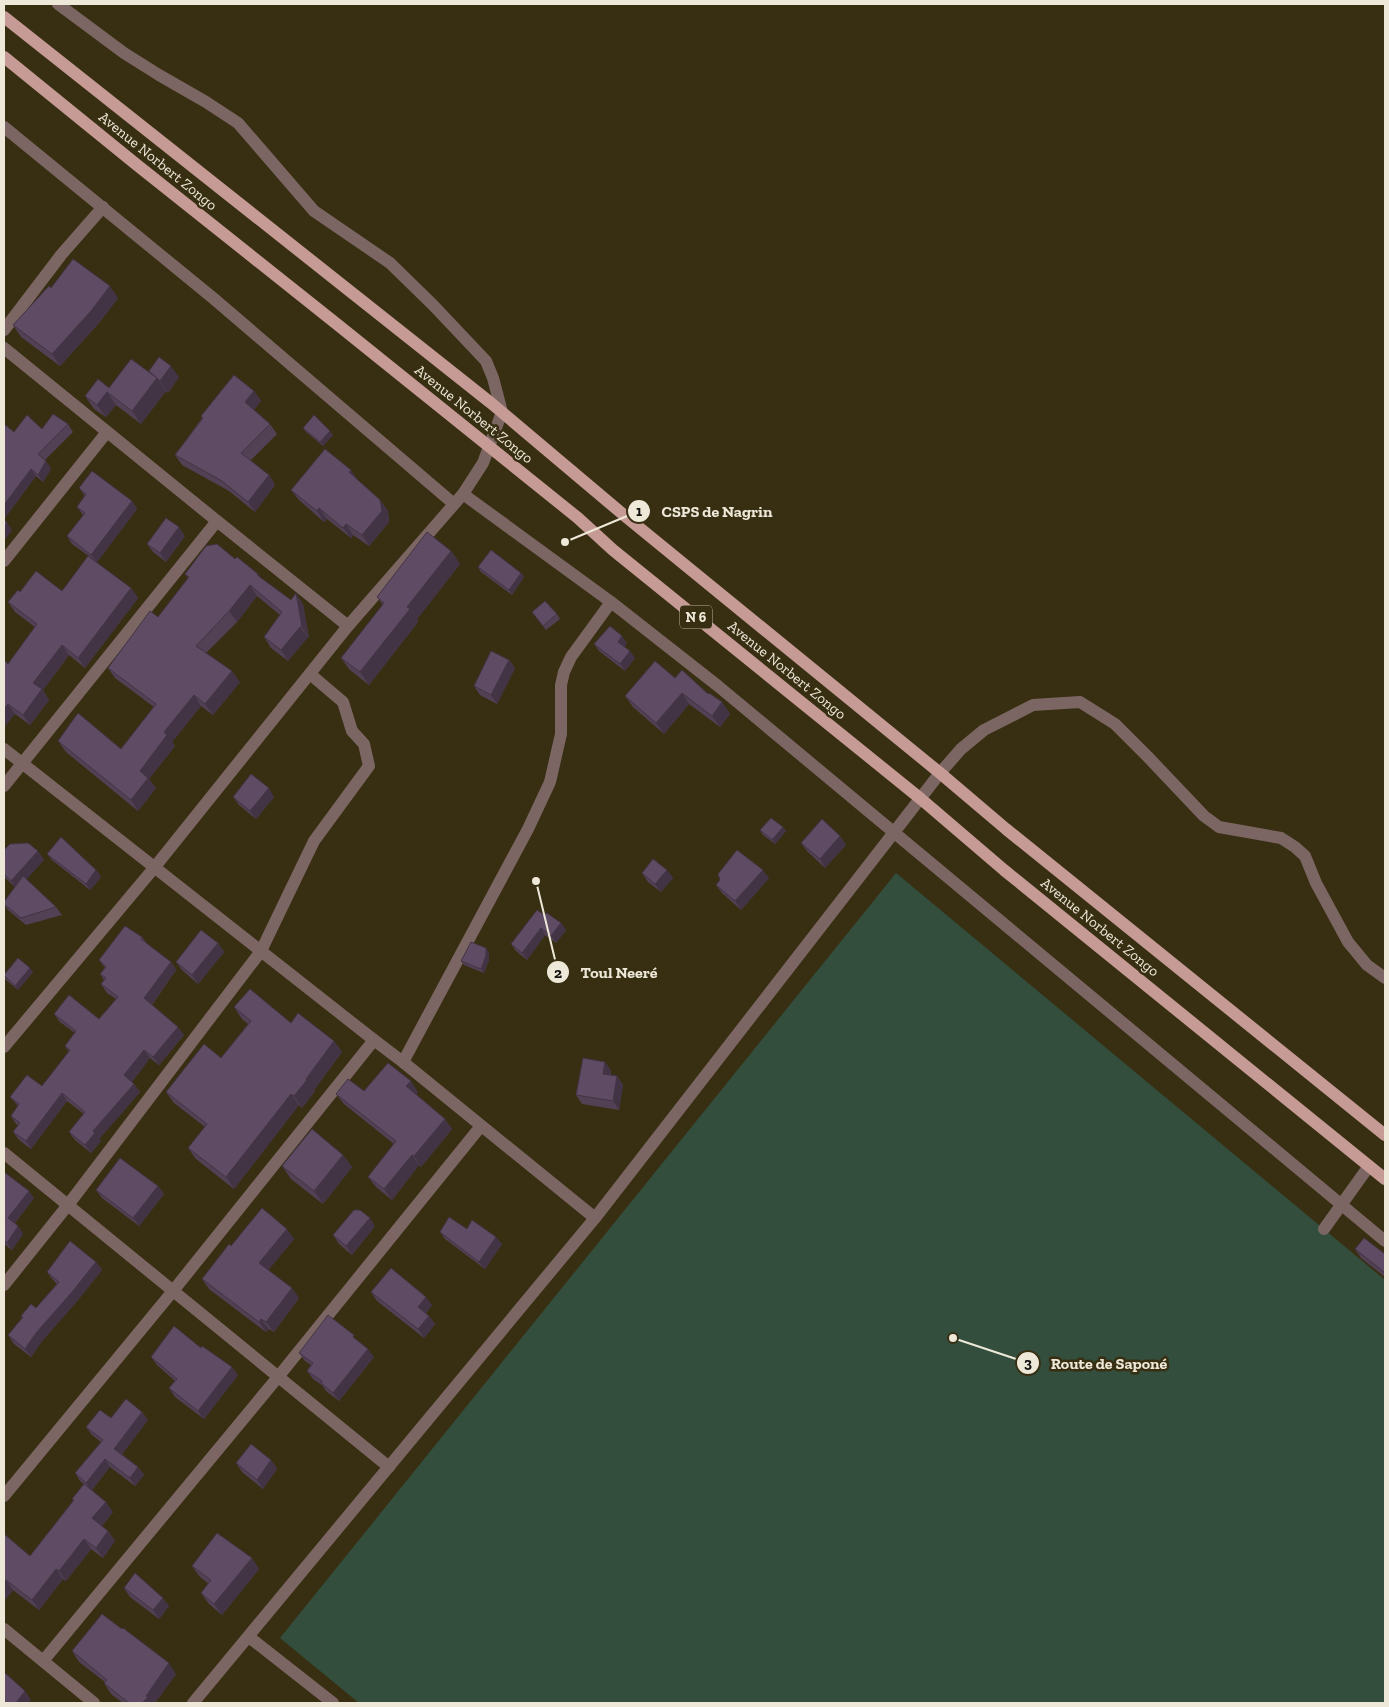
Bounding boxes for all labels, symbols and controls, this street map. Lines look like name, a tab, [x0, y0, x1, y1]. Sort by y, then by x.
street label: Avenue Norbert Zongo	[95, 108, 221, 214]
street label: Avenue Norbert Zongo	[411, 361, 537, 467]
callout: CSPS de Nagrin	[627, 496, 783, 527]
text: 1	[636, 502, 642, 520]
text: CSPS de Nagrin	[662, 502, 773, 521]
road number: N 6	[680, 606, 712, 628]
street label: Avenue Norbert Zongo	[724, 617, 850, 723]
street label: Avenue Norbert Zongo	[1037, 874, 1163, 980]
callout: Toul Neeré	[545, 957, 667, 988]
text: Toul Neeré	[581, 963, 658, 982]
text: 2	[554, 964, 562, 982]
callout: Route de Saponé	[1016, 1348, 1177, 1379]
text: 3	[1024, 1354, 1032, 1372]
text: Route de Saponé	[1051, 1354, 1168, 1373]

